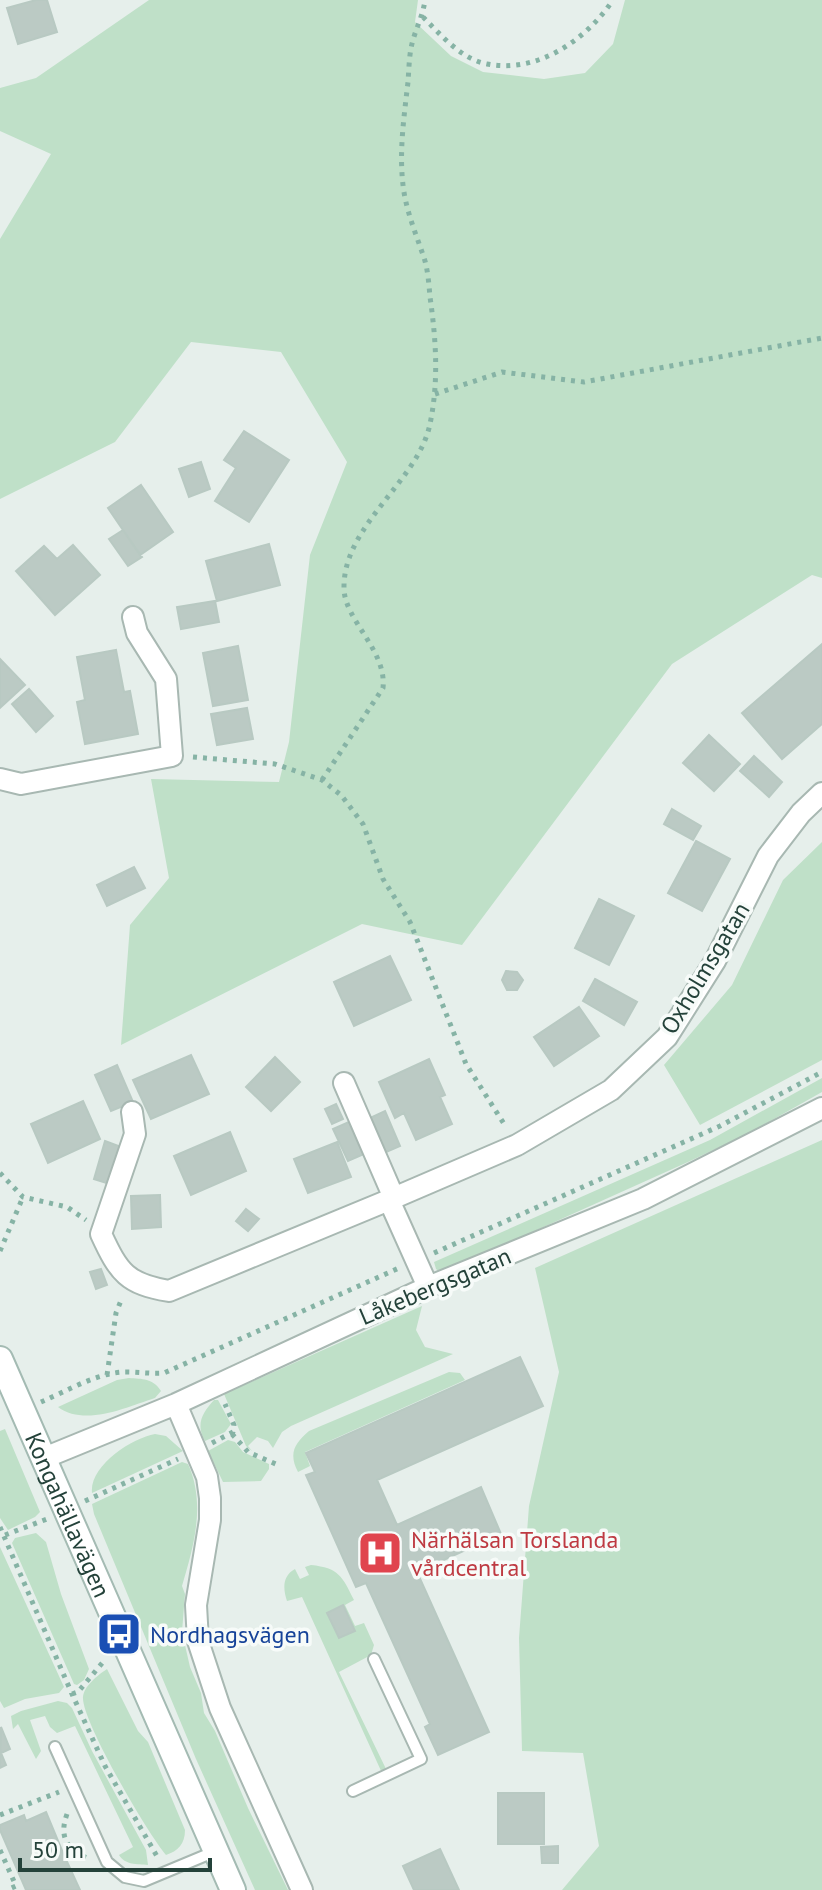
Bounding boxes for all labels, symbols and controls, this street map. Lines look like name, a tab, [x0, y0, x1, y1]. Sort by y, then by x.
street label: Oxholmsgatan	[653, 896, 757, 1040]
street label: Låkebergsgatan	[354, 1240, 516, 1332]
street label: Kongahällavägen	[19, 1427, 118, 1602]
place label: Närhälsan Torslanda vårdcentral	[411, 1524, 618, 1583]
hospital icon: Närhälsan Torslanda vårdcentral	[356, 1529, 404, 1577]
bus stop icon: Nordhagsvägen	[95, 1610, 143, 1658]
place label: Nordhagsvägen	[150, 1619, 310, 1650]
scale bar	[20, 1822, 210, 1872]
text: 50 m	[32, 1834, 84, 1865]

